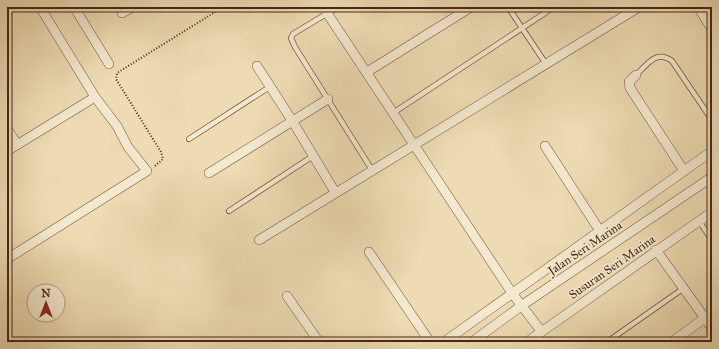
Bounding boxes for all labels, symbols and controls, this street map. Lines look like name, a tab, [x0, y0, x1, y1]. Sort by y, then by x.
street label: Jalan Seri Marina	[544, 218, 626, 280]
street label: Susuran Seri Marina	[566, 232, 658, 302]
north arrow	[26, 283, 66, 323]
text: N	[41, 287, 51, 300]

